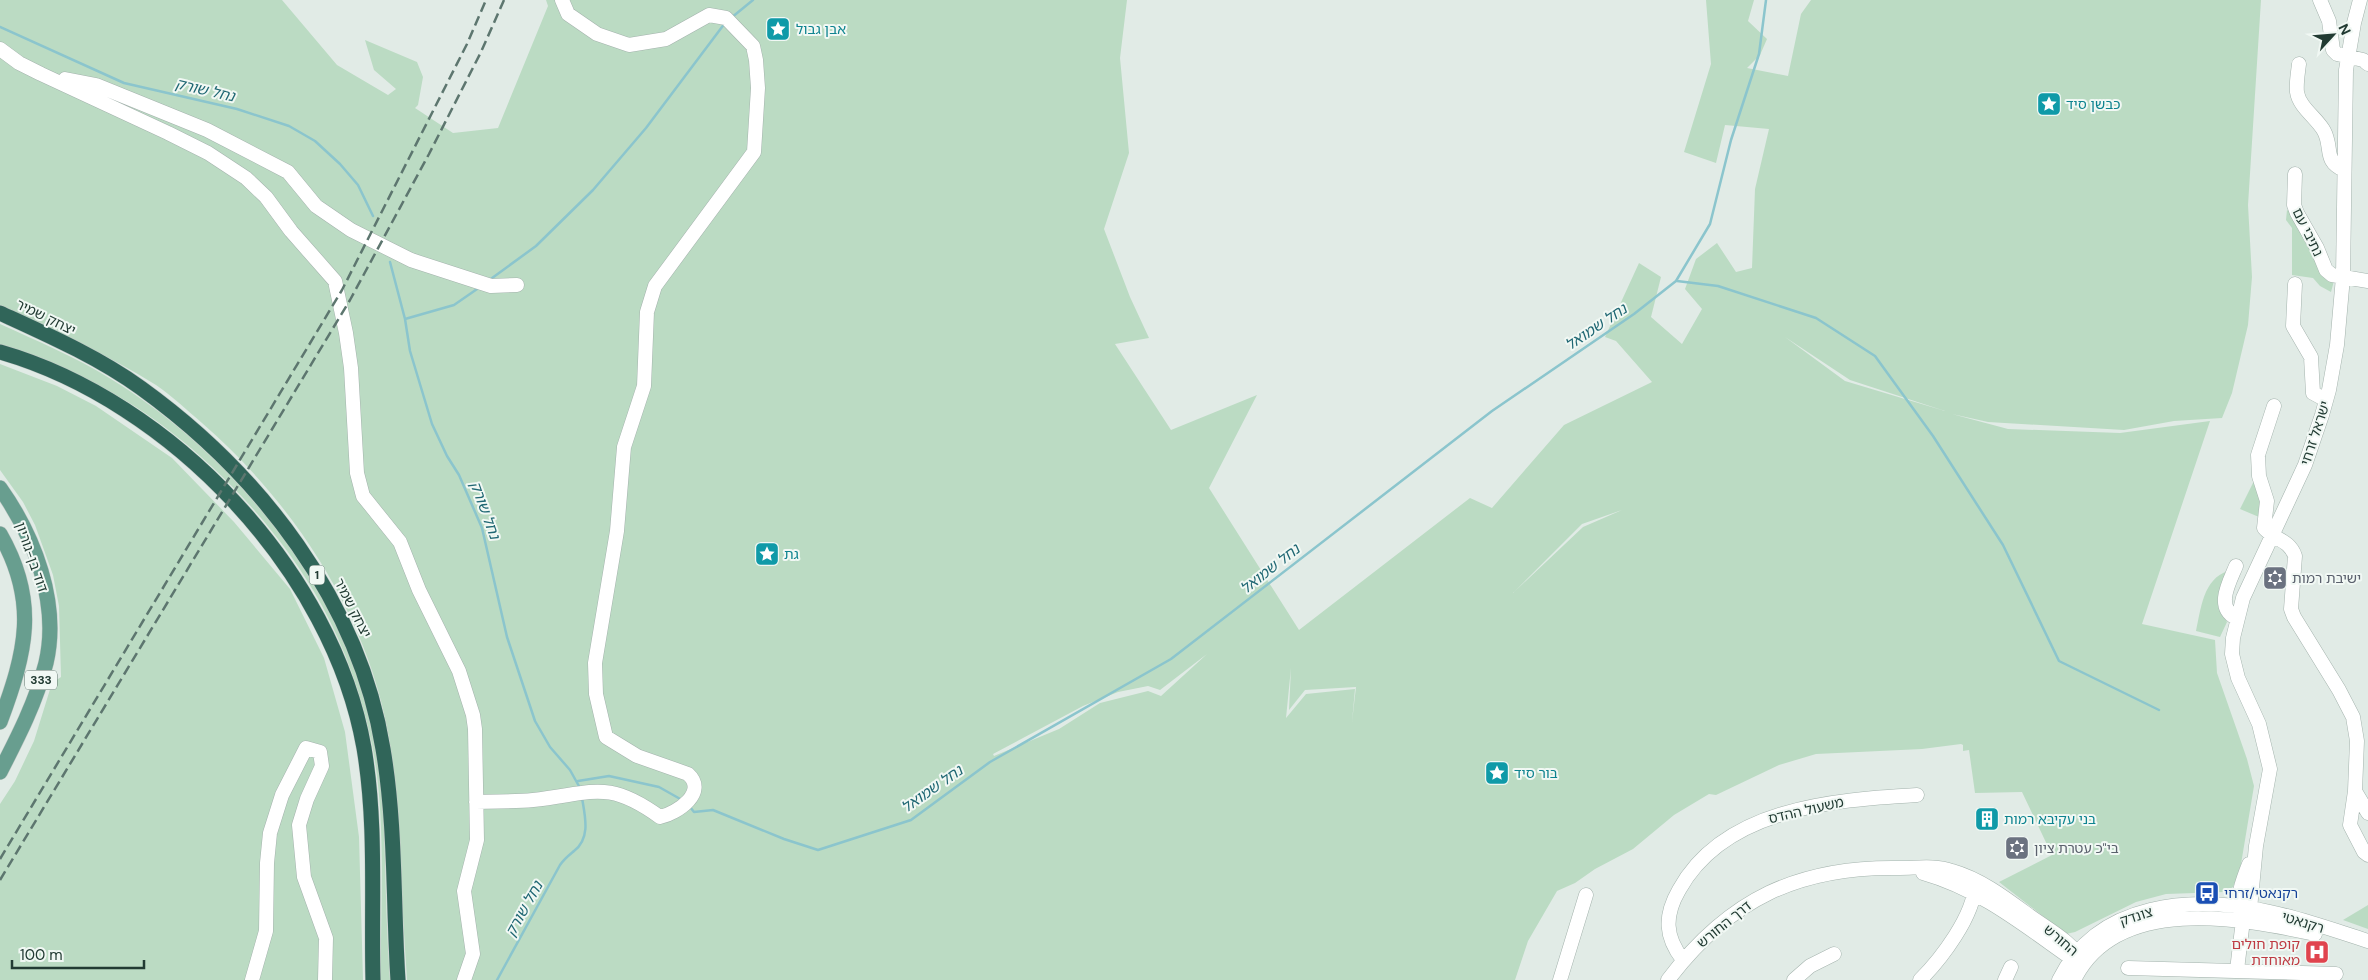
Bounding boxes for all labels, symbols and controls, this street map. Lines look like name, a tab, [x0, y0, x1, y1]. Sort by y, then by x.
north arrow	[2308, 10, 2358, 60]
place icon: אבן גבול	[765, 16, 791, 42]
place label: אבן גבול	[796, 20, 846, 38]
text: N	[2334, 21, 2355, 38]
water label: נחל שורק	[173, 73, 238, 107]
place icon: כבשן סיד	[2036, 91, 2062, 117]
place label: כבשן סיד	[2066, 95, 2121, 113]
street label: נתיבי עם	[2289, 205, 2327, 259]
street label: יצחק שמיר	[13, 295, 79, 339]
water label: נחל שמואל	[1561, 298, 1632, 355]
street label: ישראל זרחי	[2296, 398, 2334, 468]
water label: נחל שורק	[465, 478, 505, 543]
street label: דוד בן-גוריון	[12, 520, 53, 595]
water label: נחל שמואל	[1236, 539, 1305, 599]
place icon: גת	[754, 541, 780, 567]
place label: גת	[784, 545, 799, 563]
synagogue icon: ישיבת רמות	[2262, 565, 2288, 591]
road number: 1	[310, 566, 324, 584]
place label: ישיבת רמות	[2292, 569, 2361, 587]
street label: יצחק שמיר	[330, 575, 376, 641]
road number: 333	[25, 670, 57, 690]
water label: נחל שמואל	[897, 760, 968, 817]
place icon: בור סיד	[1484, 760, 1510, 786]
place label: בור סיד	[1514, 764, 1558, 782]
street label: משעול ההדס	[1767, 793, 1845, 827]
building icon: בני עקיבא רמות	[1974, 806, 2000, 832]
place label: בני עקיבא רמות	[2004, 810, 2096, 828]
synagogue icon: בי"כ עטרת ציון	[2004, 835, 2030, 861]
place label: בי"כ עטרת ציון	[2034, 839, 2119, 857]
water label: נחל שורק	[501, 877, 548, 940]
bus stop icon: רקנאטי/זרחי	[2194, 880, 2220, 906]
place label: רקנאטי/זרחי	[2224, 884, 2298, 902]
street label: דרך החורש	[1693, 896, 1755, 952]
street label: צונדק	[2117, 902, 2155, 930]
street label: רקנאטי	[2280, 907, 2326, 937]
street label: החורש	[2040, 920, 2082, 960]
place label: קופת חולים מאוחדת	[2231, 935, 2300, 969]
scale bar	[12, 938, 145, 970]
hospital icon: קופת חולים מאוחדת	[2304, 939, 2330, 965]
text: 100 m	[20, 945, 63, 965]

